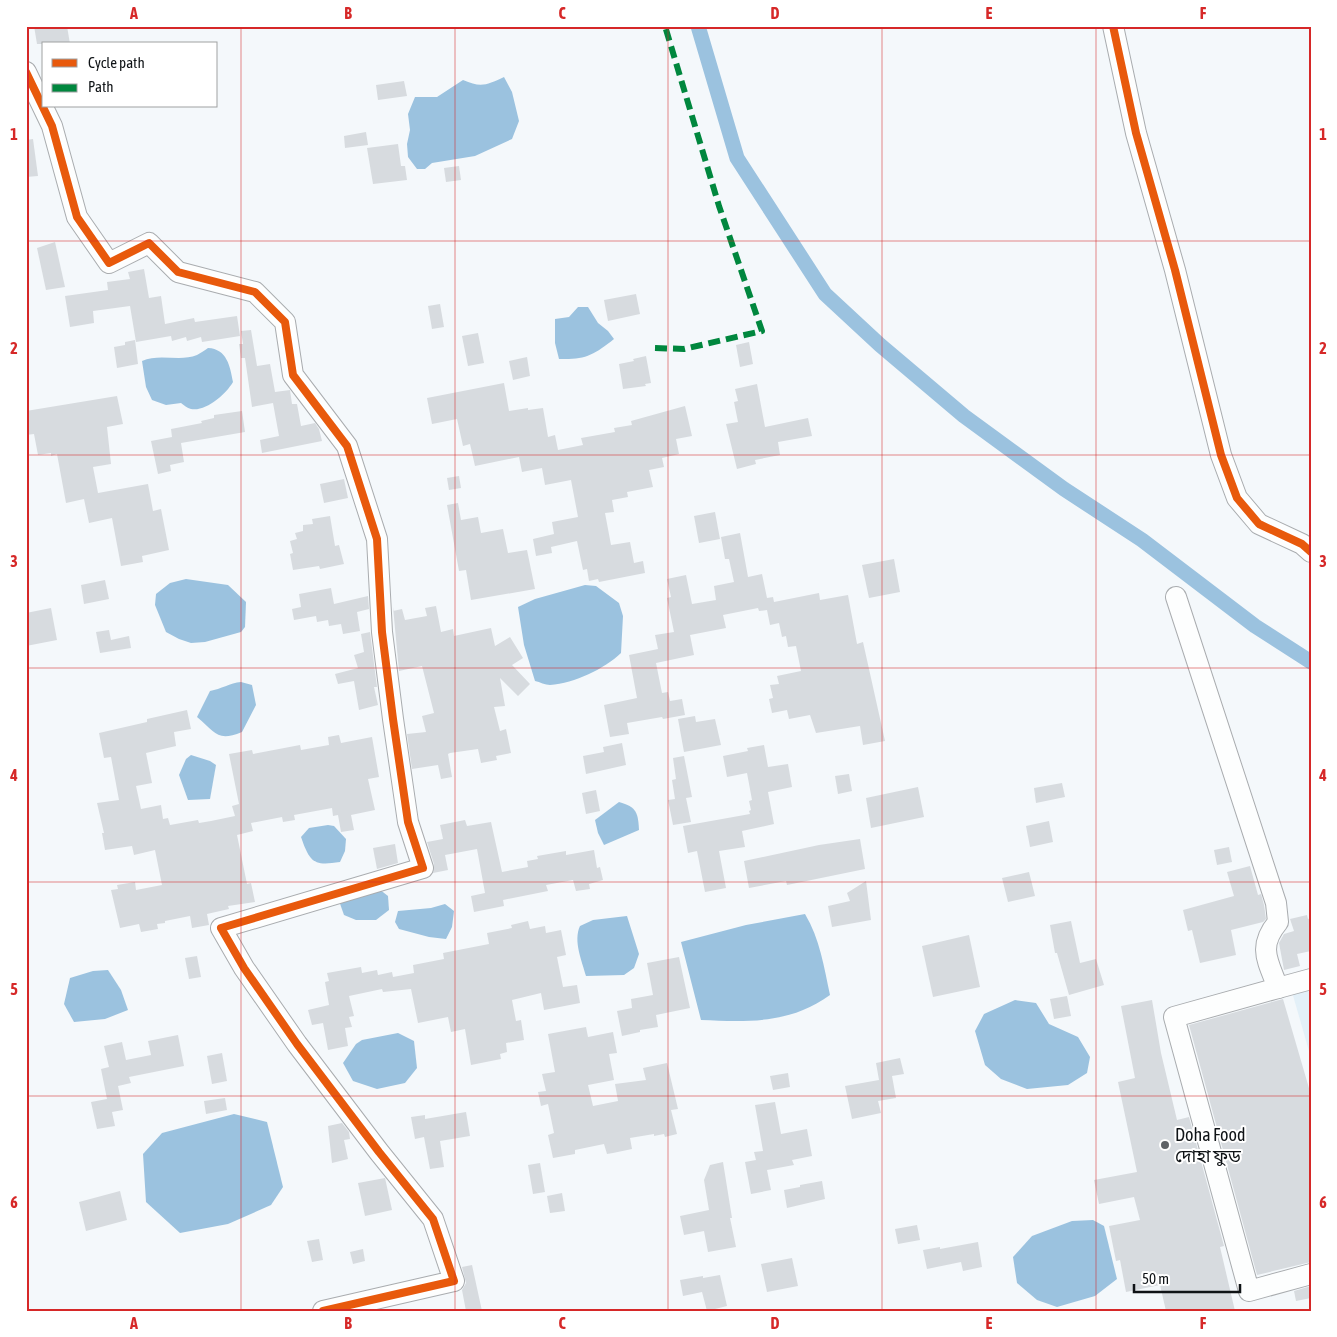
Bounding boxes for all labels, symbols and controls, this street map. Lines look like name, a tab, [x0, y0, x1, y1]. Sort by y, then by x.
text: A	[129, 4, 138, 22]
text: B	[344, 4, 352, 22]
text: C	[558, 4, 566, 22]
text: D	[771, 4, 780, 22]
text: E	[986, 4, 993, 22]
text: F	[1200, 4, 1207, 22]
legend	[42, 42, 218, 108]
text: Cycle path	[88, 54, 145, 71]
text: Path	[88, 78, 114, 95]
text: 1	[10, 125, 18, 143]
text: 1	[1319, 125, 1327, 143]
text: 2	[10, 339, 18, 357]
text: 2	[1319, 339, 1327, 357]
text: 3	[10, 552, 18, 570]
text: 3	[1319, 552, 1327, 570]
text: 4	[9, 766, 18, 784]
text: 4	[1318, 766, 1327, 784]
text: 5	[10, 980, 18, 998]
text: 5	[1319, 980, 1327, 998]
place label: Doha Food দোহা ফুড	[1175, 1124, 1245, 1167]
marker: Doha Food দোহা ফুড	[1159, 1139, 1171, 1151]
text: 6	[10, 1193, 18, 1211]
text: 6	[1319, 1193, 1327, 1211]
scale bar	[1134, 1262, 1241, 1294]
text: 50 m	[1142, 1270, 1169, 1287]
text: A	[129, 1314, 138, 1332]
text: B	[344, 1314, 352, 1332]
text: C	[558, 1314, 566, 1332]
text: D	[771, 1314, 780, 1332]
text: E	[986, 1314, 993, 1332]
text: F	[1200, 1314, 1207, 1332]

